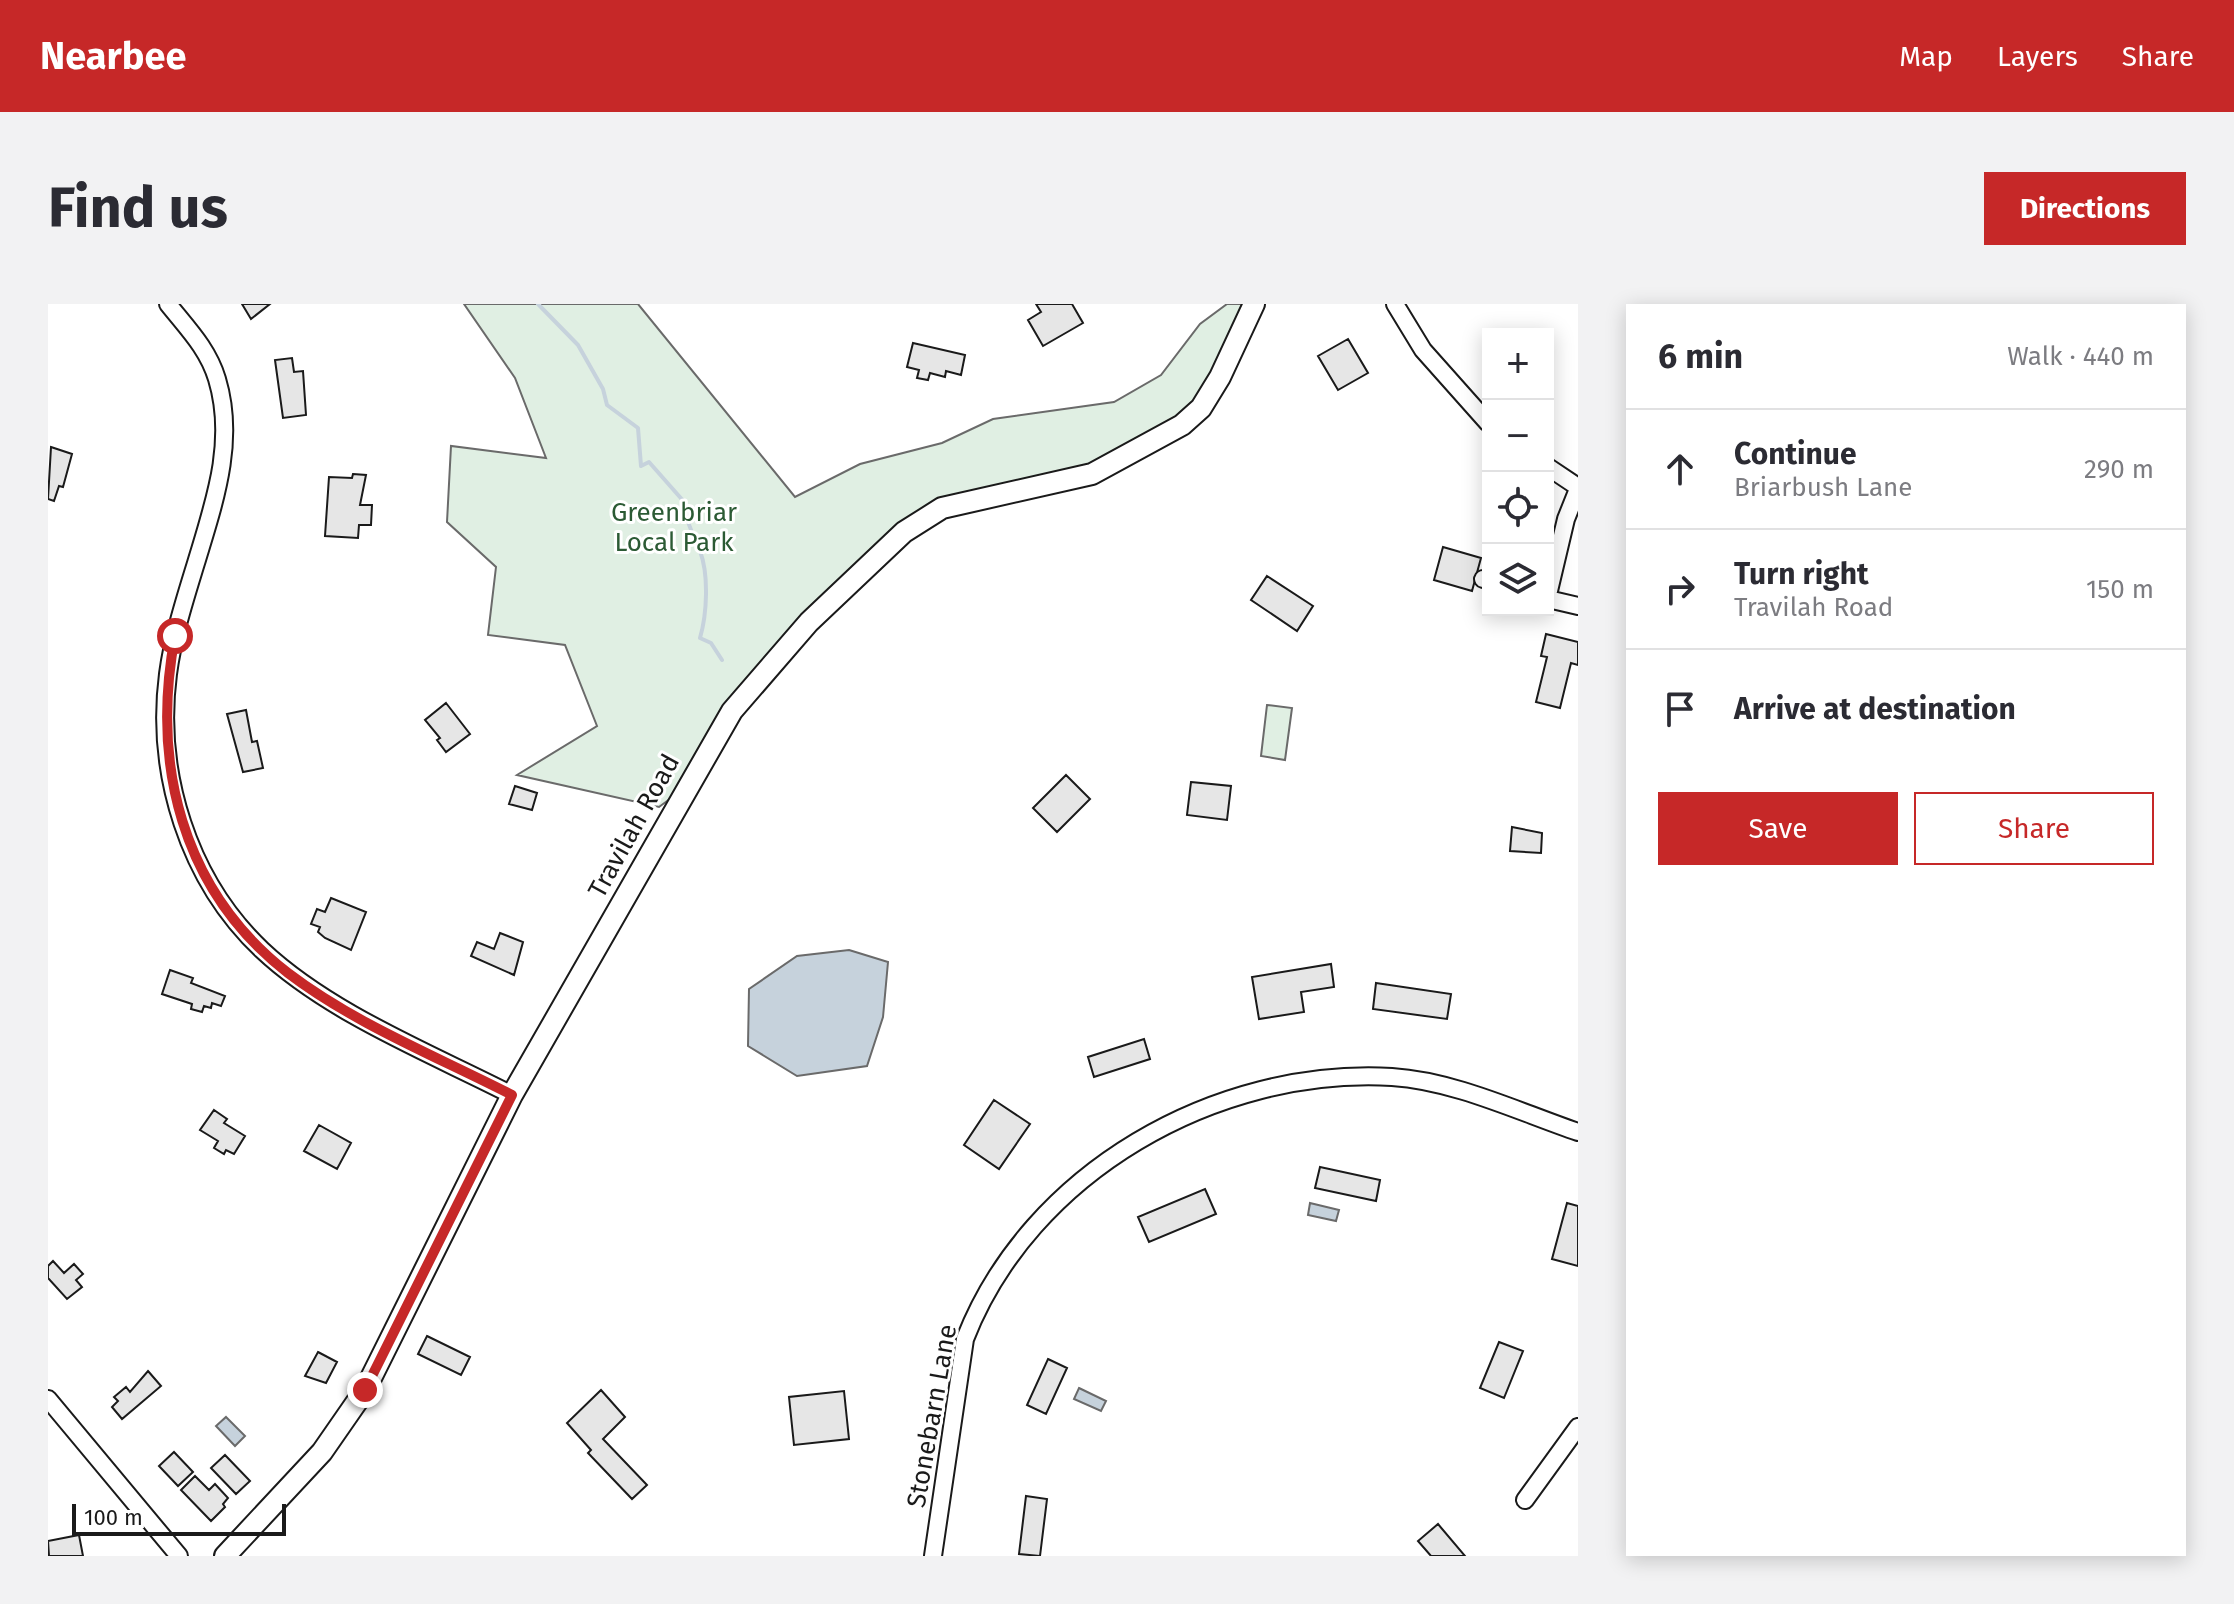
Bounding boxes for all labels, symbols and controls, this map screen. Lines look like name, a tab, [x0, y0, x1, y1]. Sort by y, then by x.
text: Nearbee	[40, 33, 187, 79]
text: Map	[1899, 40, 1953, 73]
text: Layers	[1997, 40, 2078, 73]
text: Share	[2122, 40, 2194, 73]
button: Directions	[1984, 172, 2186, 245]
text: Find us	[48, 175, 228, 242]
map controls	[1482, 328, 1554, 616]
button: +	[1482, 328, 1554, 400]
text: 6 min	[1658, 336, 1743, 377]
text: Walk · 440 m	[2007, 341, 2154, 372]
button: −	[1482, 400, 1554, 472]
text: Continue	[1734, 436, 1857, 472]
icon: ahead	[1658, 447, 1702, 491]
text: 290 m	[2084, 454, 2154, 485]
button: locate	[1482, 472, 1554, 544]
text: Briarbush Lane	[1734, 472, 1912, 503]
park label: Greenbriar Local Park	[611, 497, 737, 558]
button: layers	[1482, 544, 1554, 616]
text: Turn right	[1734, 556, 1869, 592]
icon: right	[1658, 567, 1702, 611]
text: 150 m	[2086, 574, 2154, 605]
text: Travilah Road	[1734, 592, 1893, 623]
route start	[157, 618, 193, 654]
icon: arrive	[1658, 687, 1702, 731]
text: Arrive at destination	[1734, 691, 2016, 727]
street label: Travilah Road	[582, 749, 686, 903]
button: Save	[1658, 792, 1898, 865]
button: Share	[1914, 792, 2154, 865]
street label: Stonebarn Lane	[901, 1322, 963, 1510]
route end	[347, 1372, 383, 1408]
scale bar	[72, 1500, 286, 1536]
text: 100 m	[84, 1504, 143, 1531]

